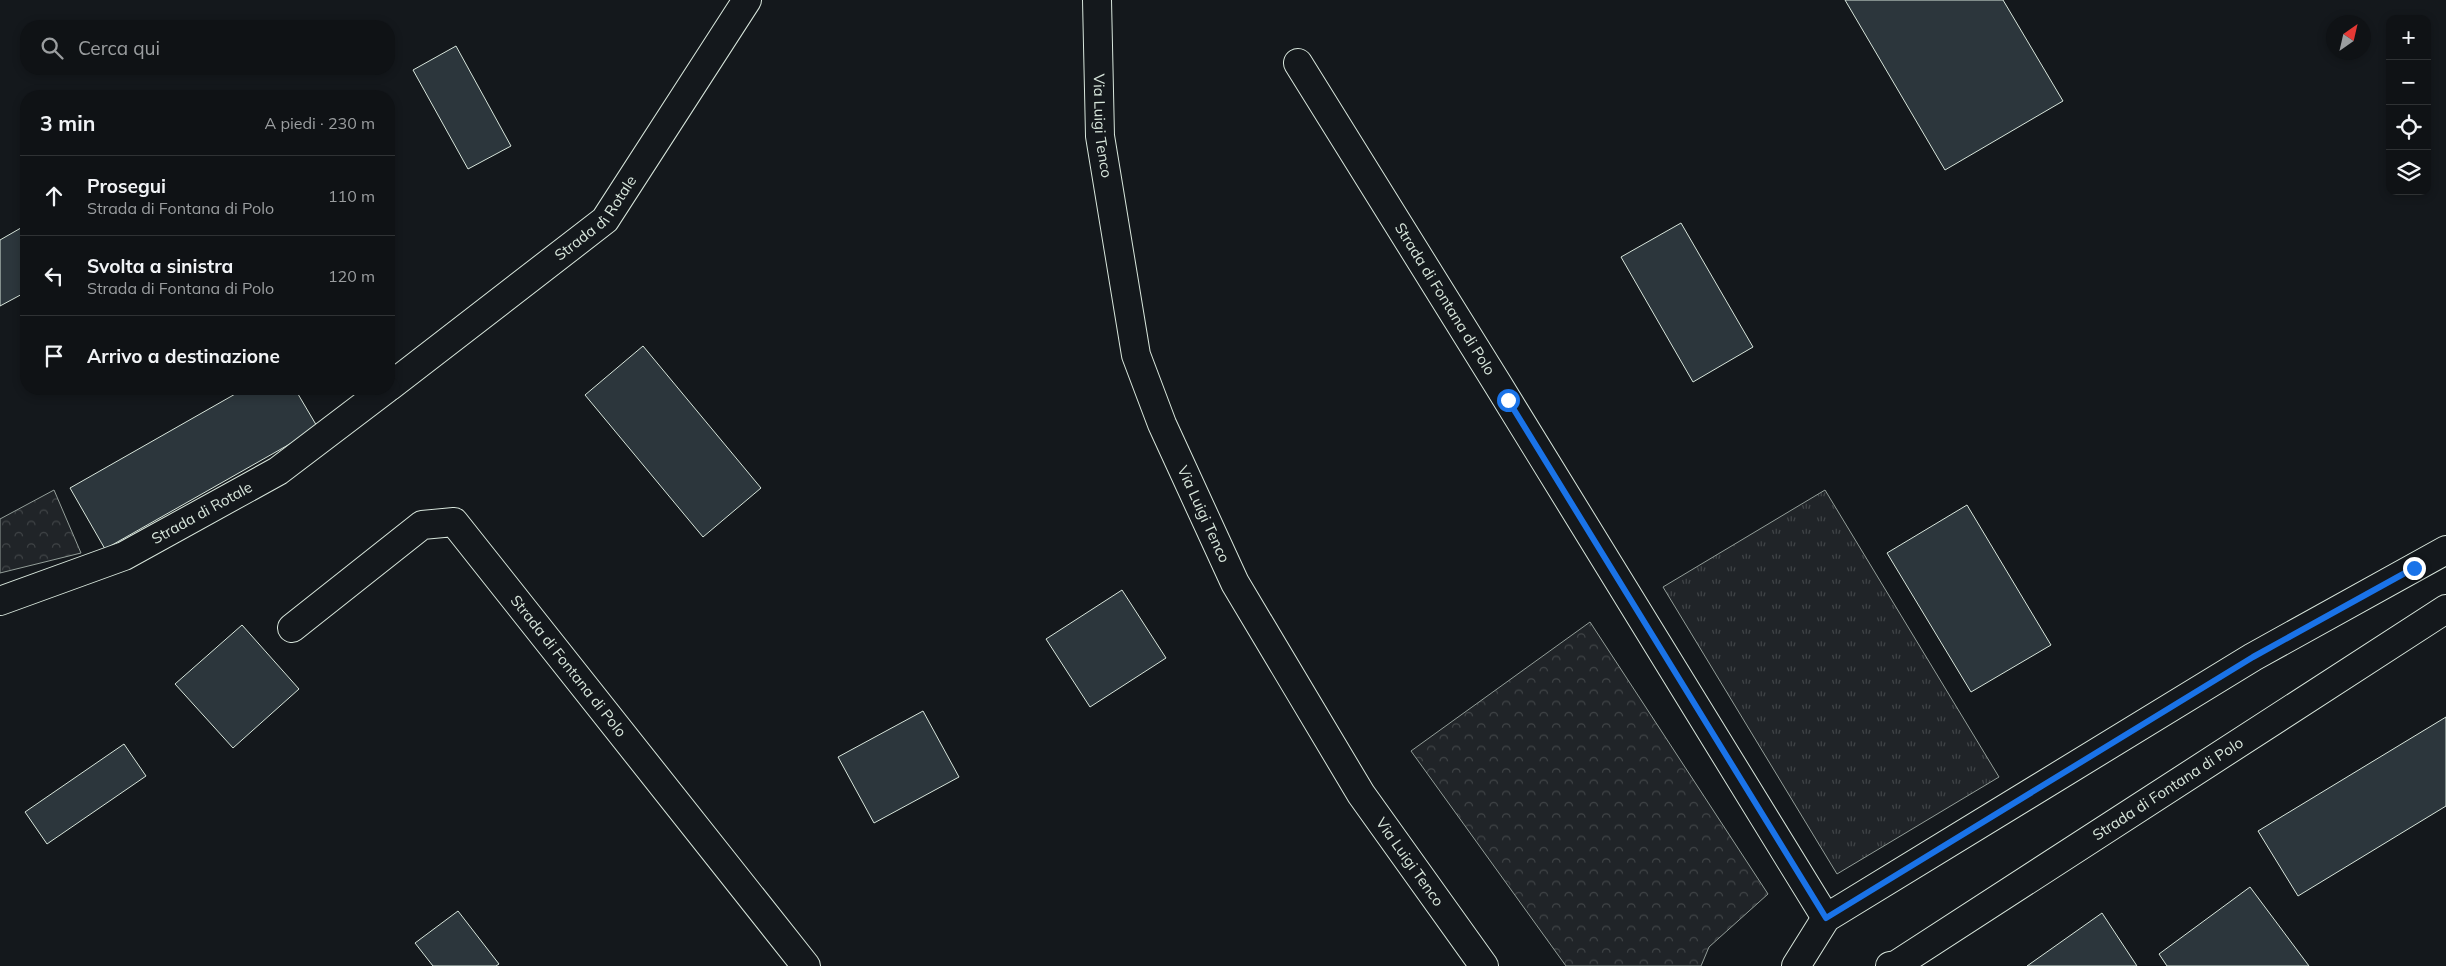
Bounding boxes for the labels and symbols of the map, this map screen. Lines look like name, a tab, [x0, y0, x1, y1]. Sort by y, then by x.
north arrow	[2326, 15, 2371, 60]
street label: Via Luigi Tenco	[1090, 73, 1117, 179]
street label: Strada di Rotale	[551, 172, 640, 265]
street label: Strada di Fontana di Polo	[1391, 219, 1500, 378]
route start	[1497, 389, 1520, 412]
street label: Via Luigi Tenco	[1173, 463, 1234, 566]
street label: Strada di Rotale	[148, 477, 255, 548]
route end	[2403, 557, 2426, 580]
street label: Strada di Fontana di Polo	[507, 591, 631, 741]
street label: Strada di Fontana di Polo	[2089, 733, 2247, 844]
street label: Via Luigi Tenco	[1372, 814, 1448, 910]

